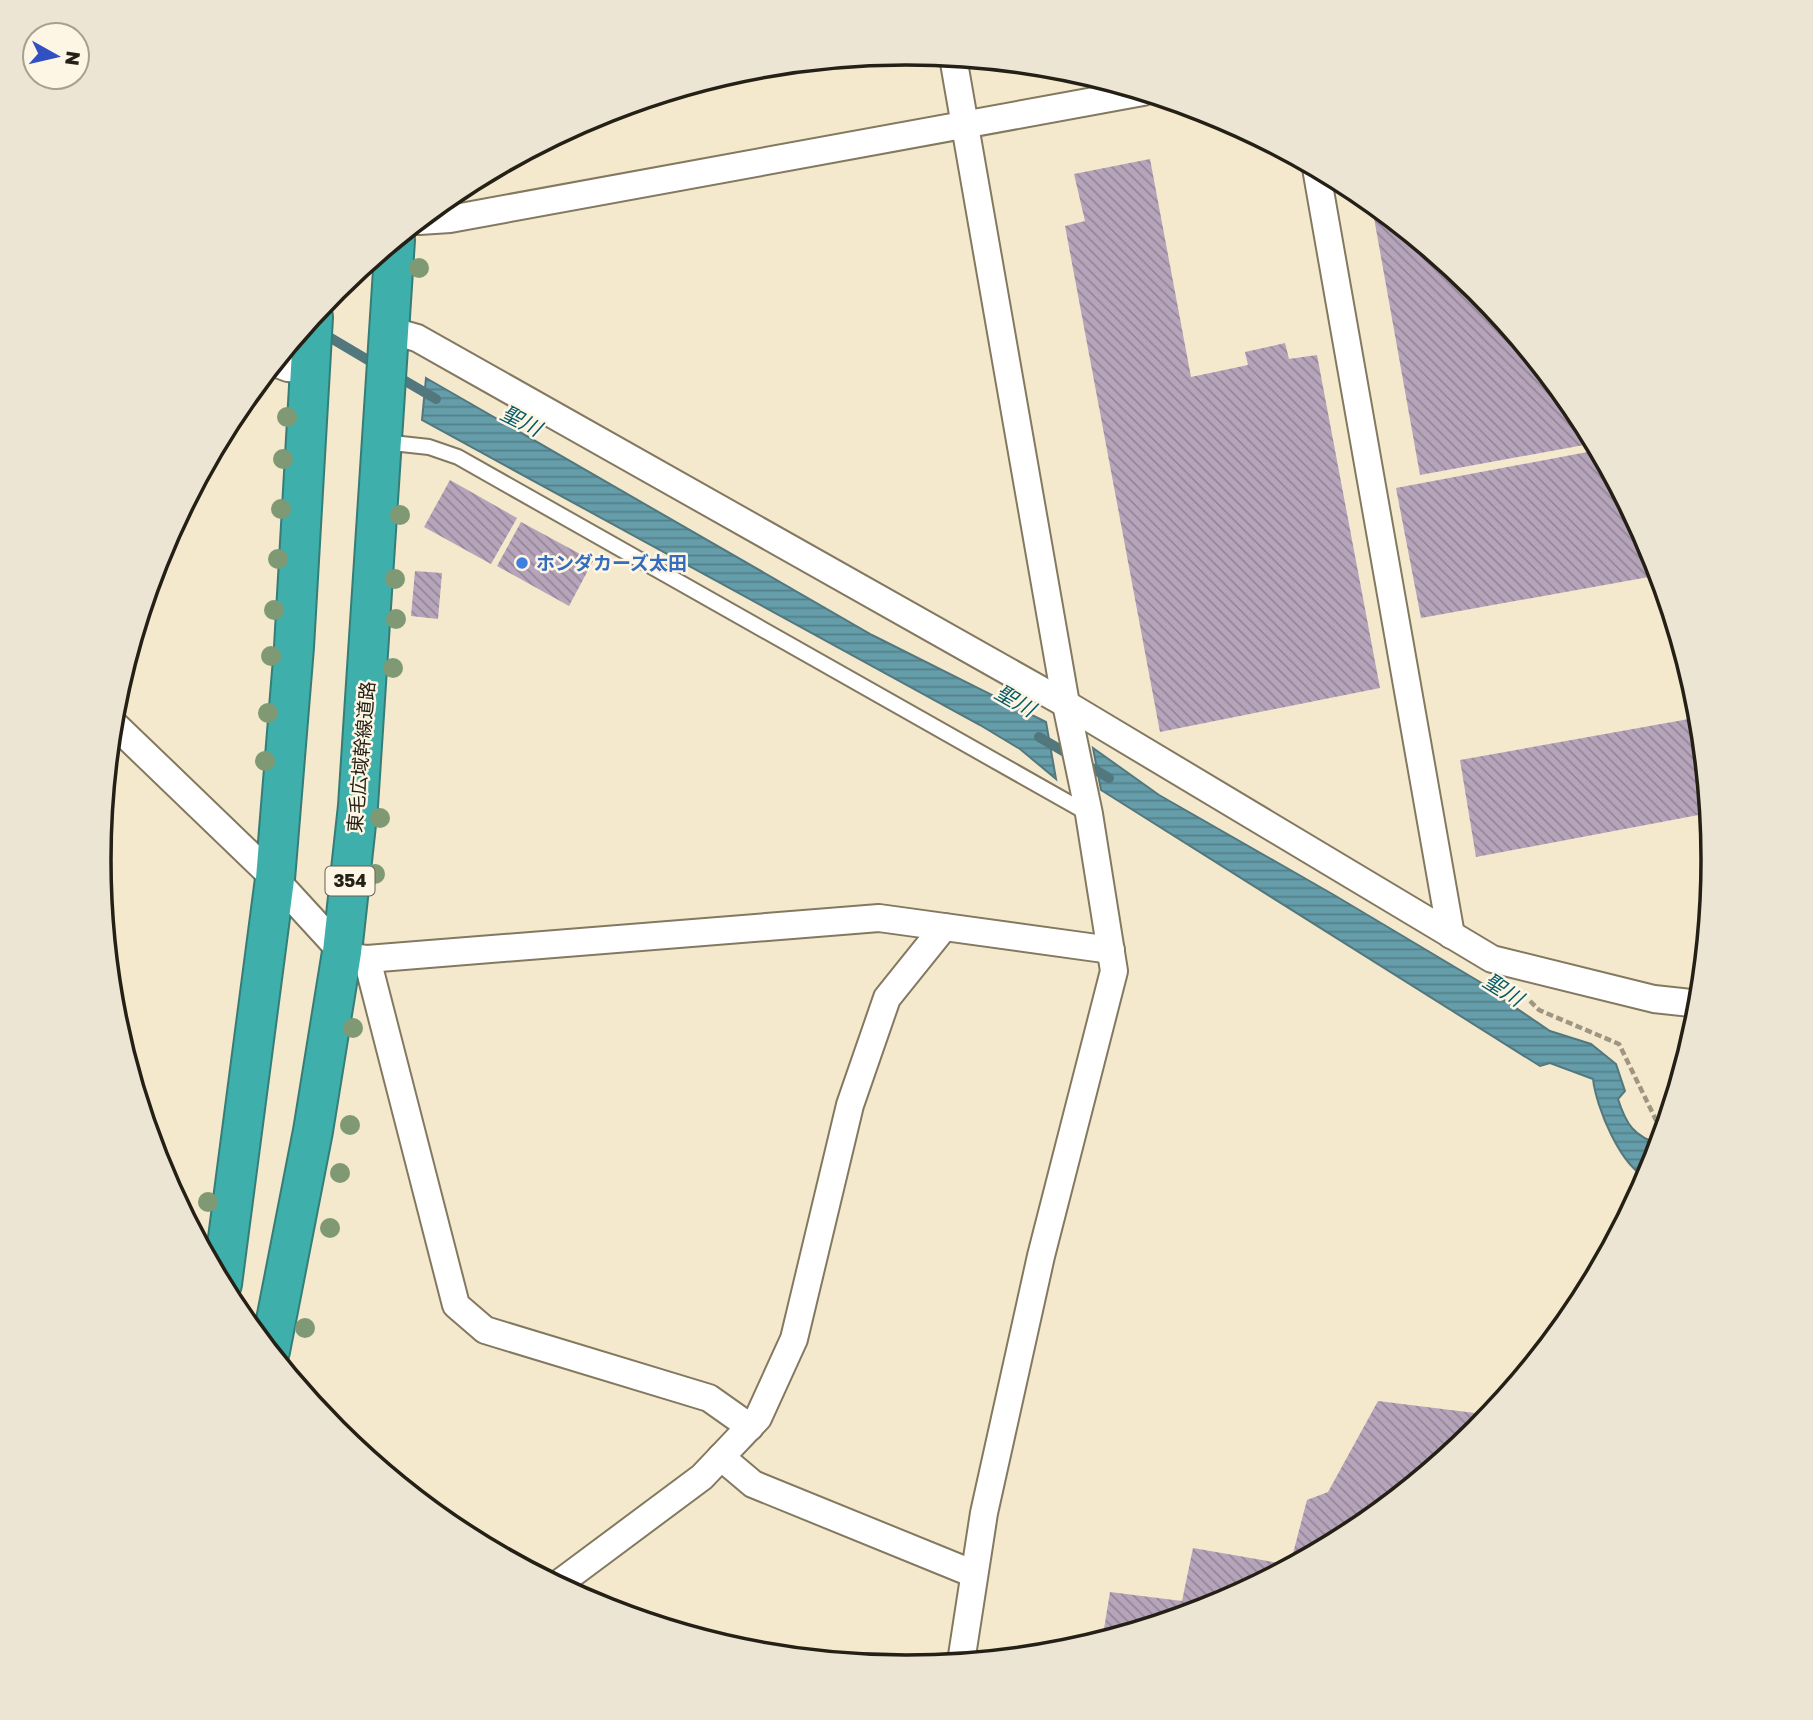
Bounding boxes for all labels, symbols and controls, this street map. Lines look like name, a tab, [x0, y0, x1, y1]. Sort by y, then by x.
north arrow	[21, 21, 91, 91]
text: N	[61, 50, 86, 67]
water label: 聖川	[497, 399, 548, 442]
place label: ホンダカーズ太田	[536, 551, 687, 574]
marker: ホンダカーズ太田	[514, 555, 530, 571]
water label: 聖川	[991, 678, 1042, 723]
street label: 東毛広域幹線道路	[342, 680, 379, 834]
road number: 354	[326, 866, 374, 896]
water label: 聖川	[1479, 967, 1530, 1012]

